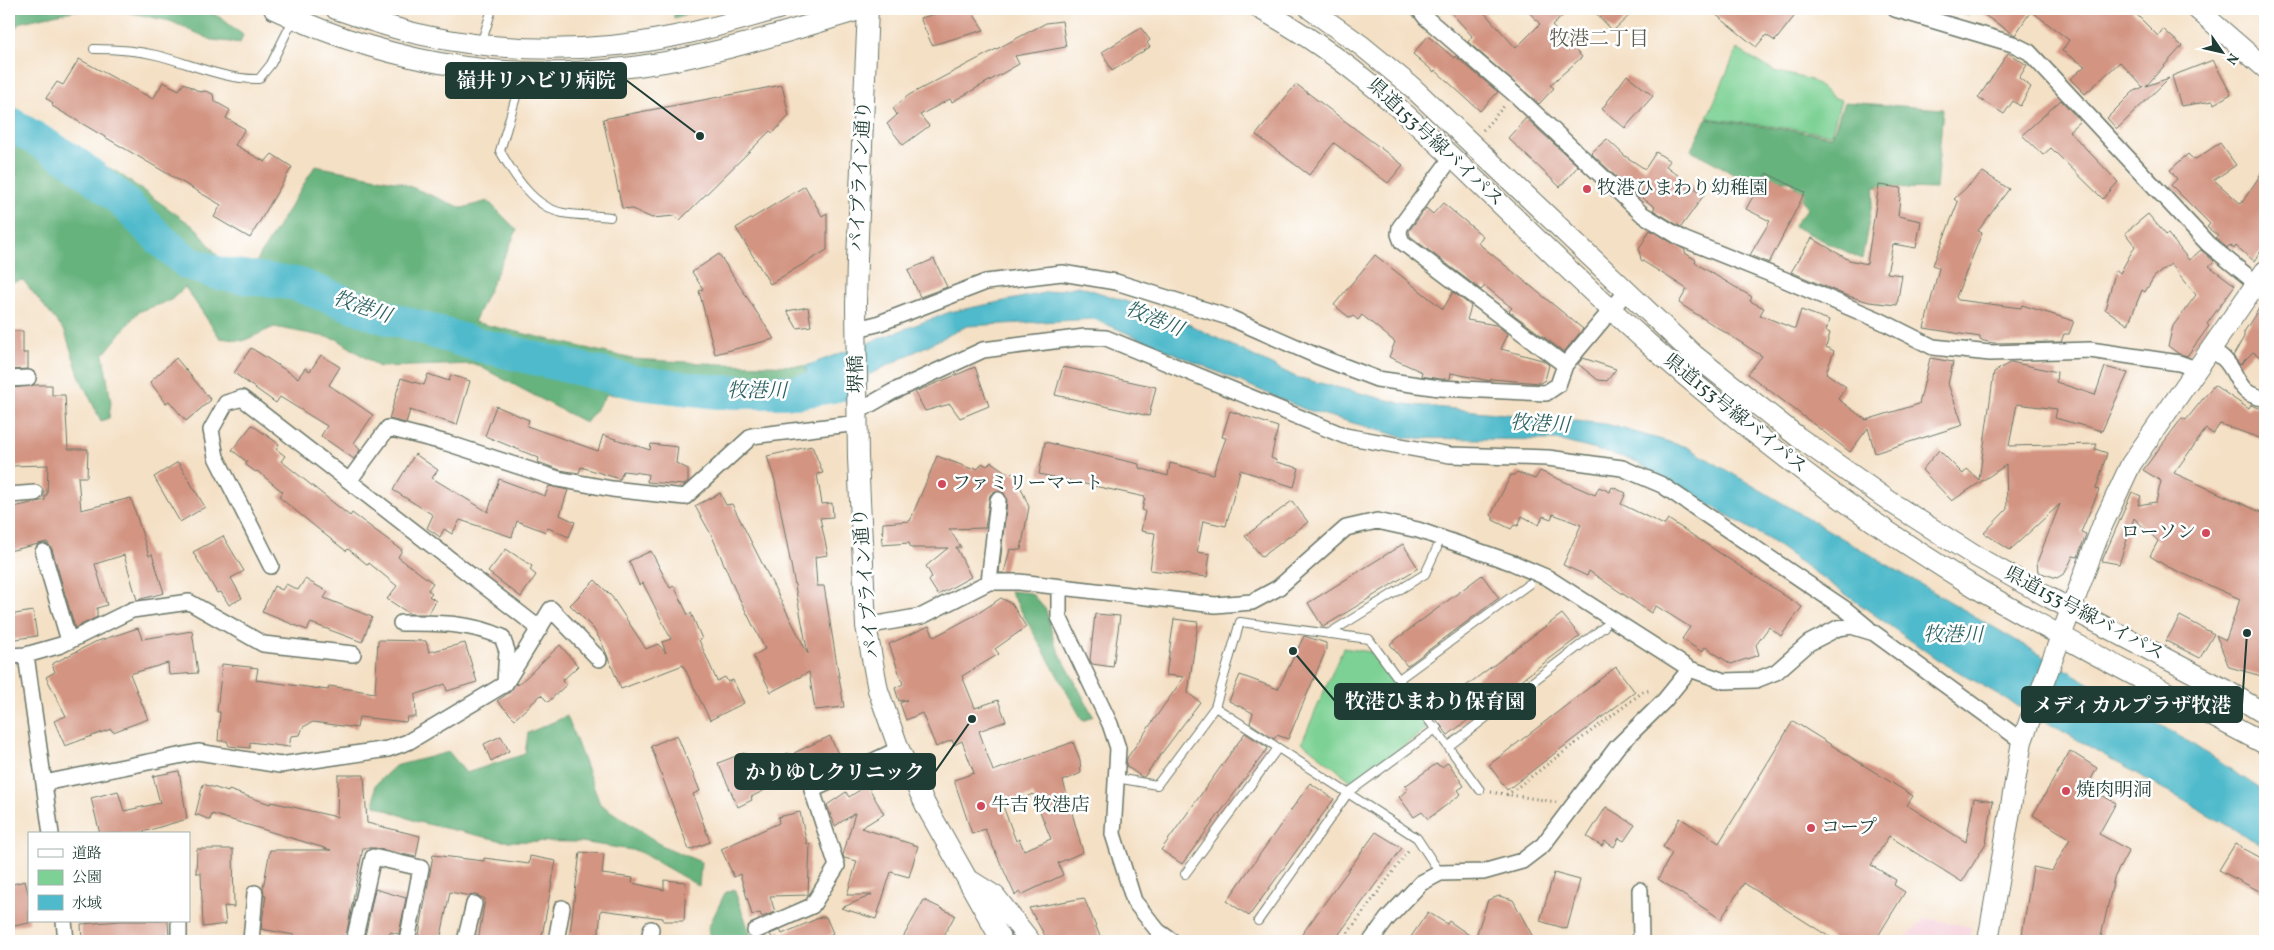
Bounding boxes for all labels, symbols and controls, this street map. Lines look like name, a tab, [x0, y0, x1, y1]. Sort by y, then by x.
district label: 牧港二丁目	[1549, 26, 1649, 54]
north arrow	[2196, 28, 2246, 78]
text: N	[2221, 49, 2242, 68]
callout: 嶺井リハビリ病院	[446, 63, 626, 98]
text: 嶺井リハビリ病院	[456, 68, 616, 96]
street label: 県道153号線バイパス	[1361, 73, 1509, 213]
street label: パイプライン通り	[844, 100, 878, 252]
place label: 牧港ひまわり幼稚園	[1597, 176, 1768, 202]
marker: 牧港ひまわり幼稚園	[1581, 183, 1593, 195]
water label: 牧港川	[329, 285, 397, 332]
water label: 牧港川	[1121, 296, 1189, 345]
street label: 県道153号線バイパス	[1658, 348, 1812, 480]
street label: 堺橋	[844, 355, 870, 393]
water label: 牧港川	[727, 378, 789, 406]
water label: 牧港川	[1509, 409, 1573, 441]
place label: ファミリーマート	[952, 471, 1104, 497]
marker: ファミリーマート	[936, 478, 948, 490]
street label: パイプライン通り	[847, 507, 887, 659]
place label: ローソン	[2121, 520, 2196, 546]
marker: ローソン	[2200, 527, 2212, 539]
street label: 県道153号線バイパス	[1999, 561, 2169, 667]
water label: 牧港川	[1923, 622, 1985, 650]
callout: 牧港ひまわり保育園	[1335, 684, 1535, 719]
callout: メディカルプラザ牧港	[2022, 687, 2242, 722]
text: 牧港ひまわり保育園	[1345, 689, 1525, 717]
text: メディカルプラザ牧港	[2033, 693, 2231, 721]
callout: かりゆしクリニック	[735, 754, 935, 789]
text: かりゆしクリニック	[746, 760, 924, 788]
place label: 焼肉明洞	[2076, 778, 2152, 804]
marker: 焼肉明洞	[2060, 785, 2072, 797]
place label: 牛吉 牧港店	[991, 793, 1090, 819]
marker: 牛吉 牧港店	[975, 800, 987, 812]
place label: コープ	[1821, 815, 1877, 841]
marker: コープ	[1805, 822, 1817, 834]
legend	[28, 832, 190, 922]
text: 道路	[72, 844, 102, 865]
text: 公園	[72, 868, 102, 889]
text: 水域	[72, 894, 102, 915]

